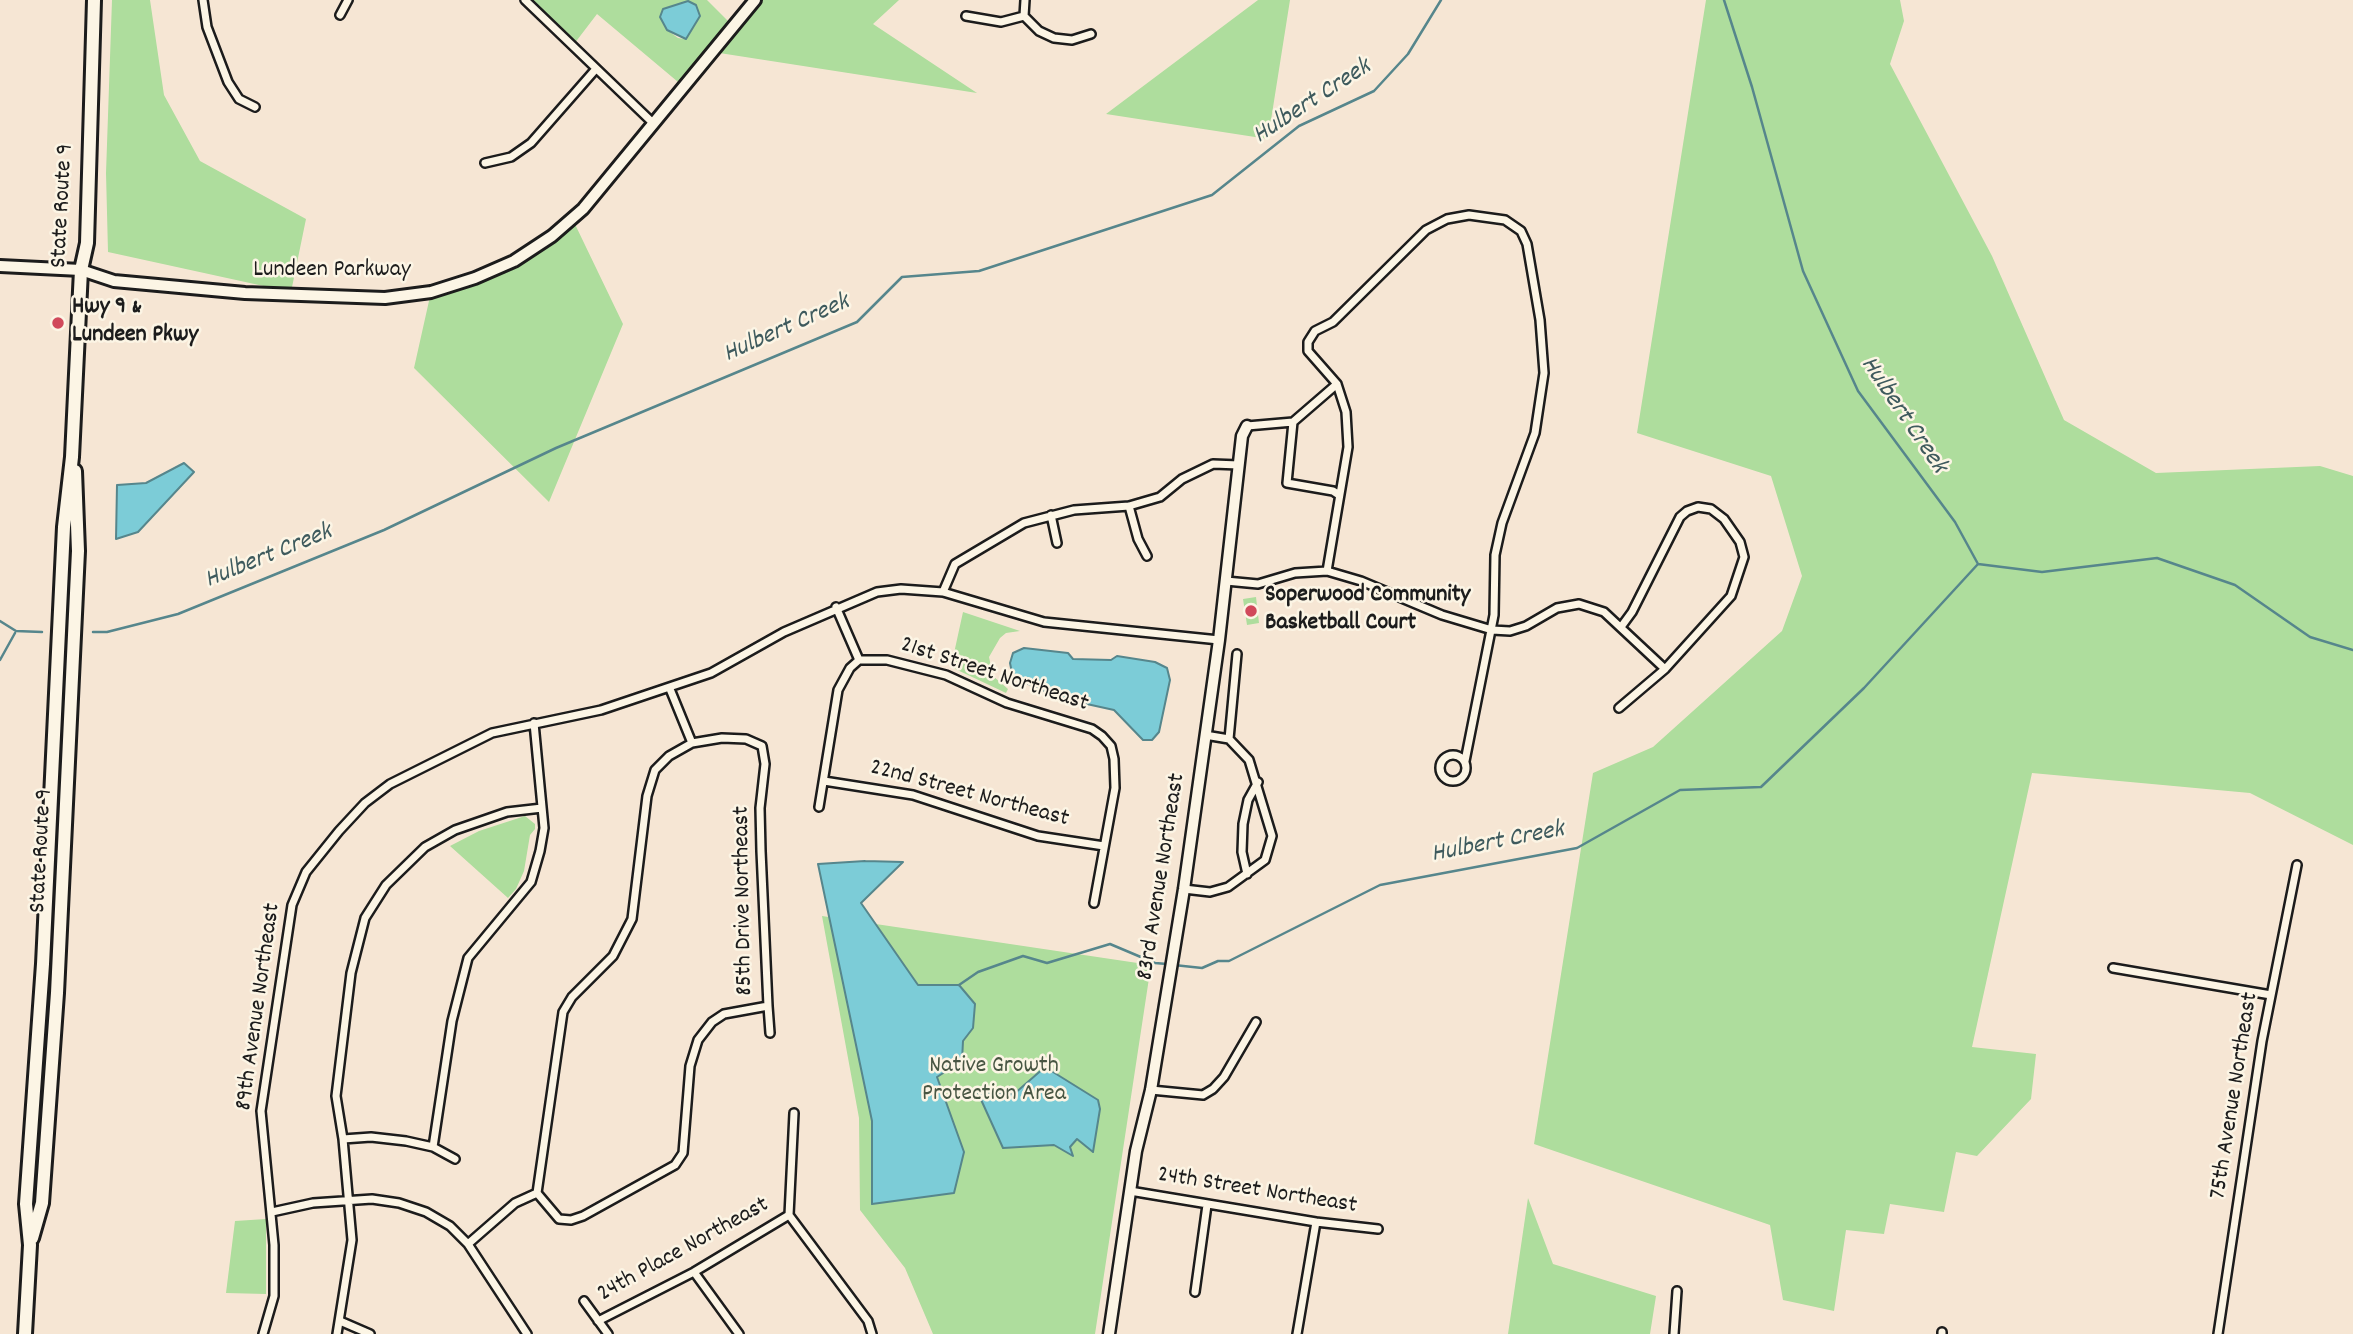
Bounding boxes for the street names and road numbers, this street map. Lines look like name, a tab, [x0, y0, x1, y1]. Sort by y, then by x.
street label: State Route 9	[46, 143, 82, 269]
street label: Lundeen Parkway	[253, 258, 411, 286]
street label: 21st Street Northeast	[896, 632, 1092, 720]
street label: 22nd Street Northeast	[866, 755, 1072, 835]
street label: 83rd Avenue Northeast	[1132, 771, 1194, 983]
street label: State Route 9	[25, 788, 61, 914]
street label: 85th Drive Northeast	[729, 806, 761, 996]
street label: 89th Avenue Northeast	[231, 901, 289, 1113]
street label: 75th Avenue Northeast	[2205, 991, 2267, 1201]
street label: 24th Street Northeast	[1155, 1162, 1359, 1222]
street label: 24th Place Northeast	[593, 1192, 775, 1310]

